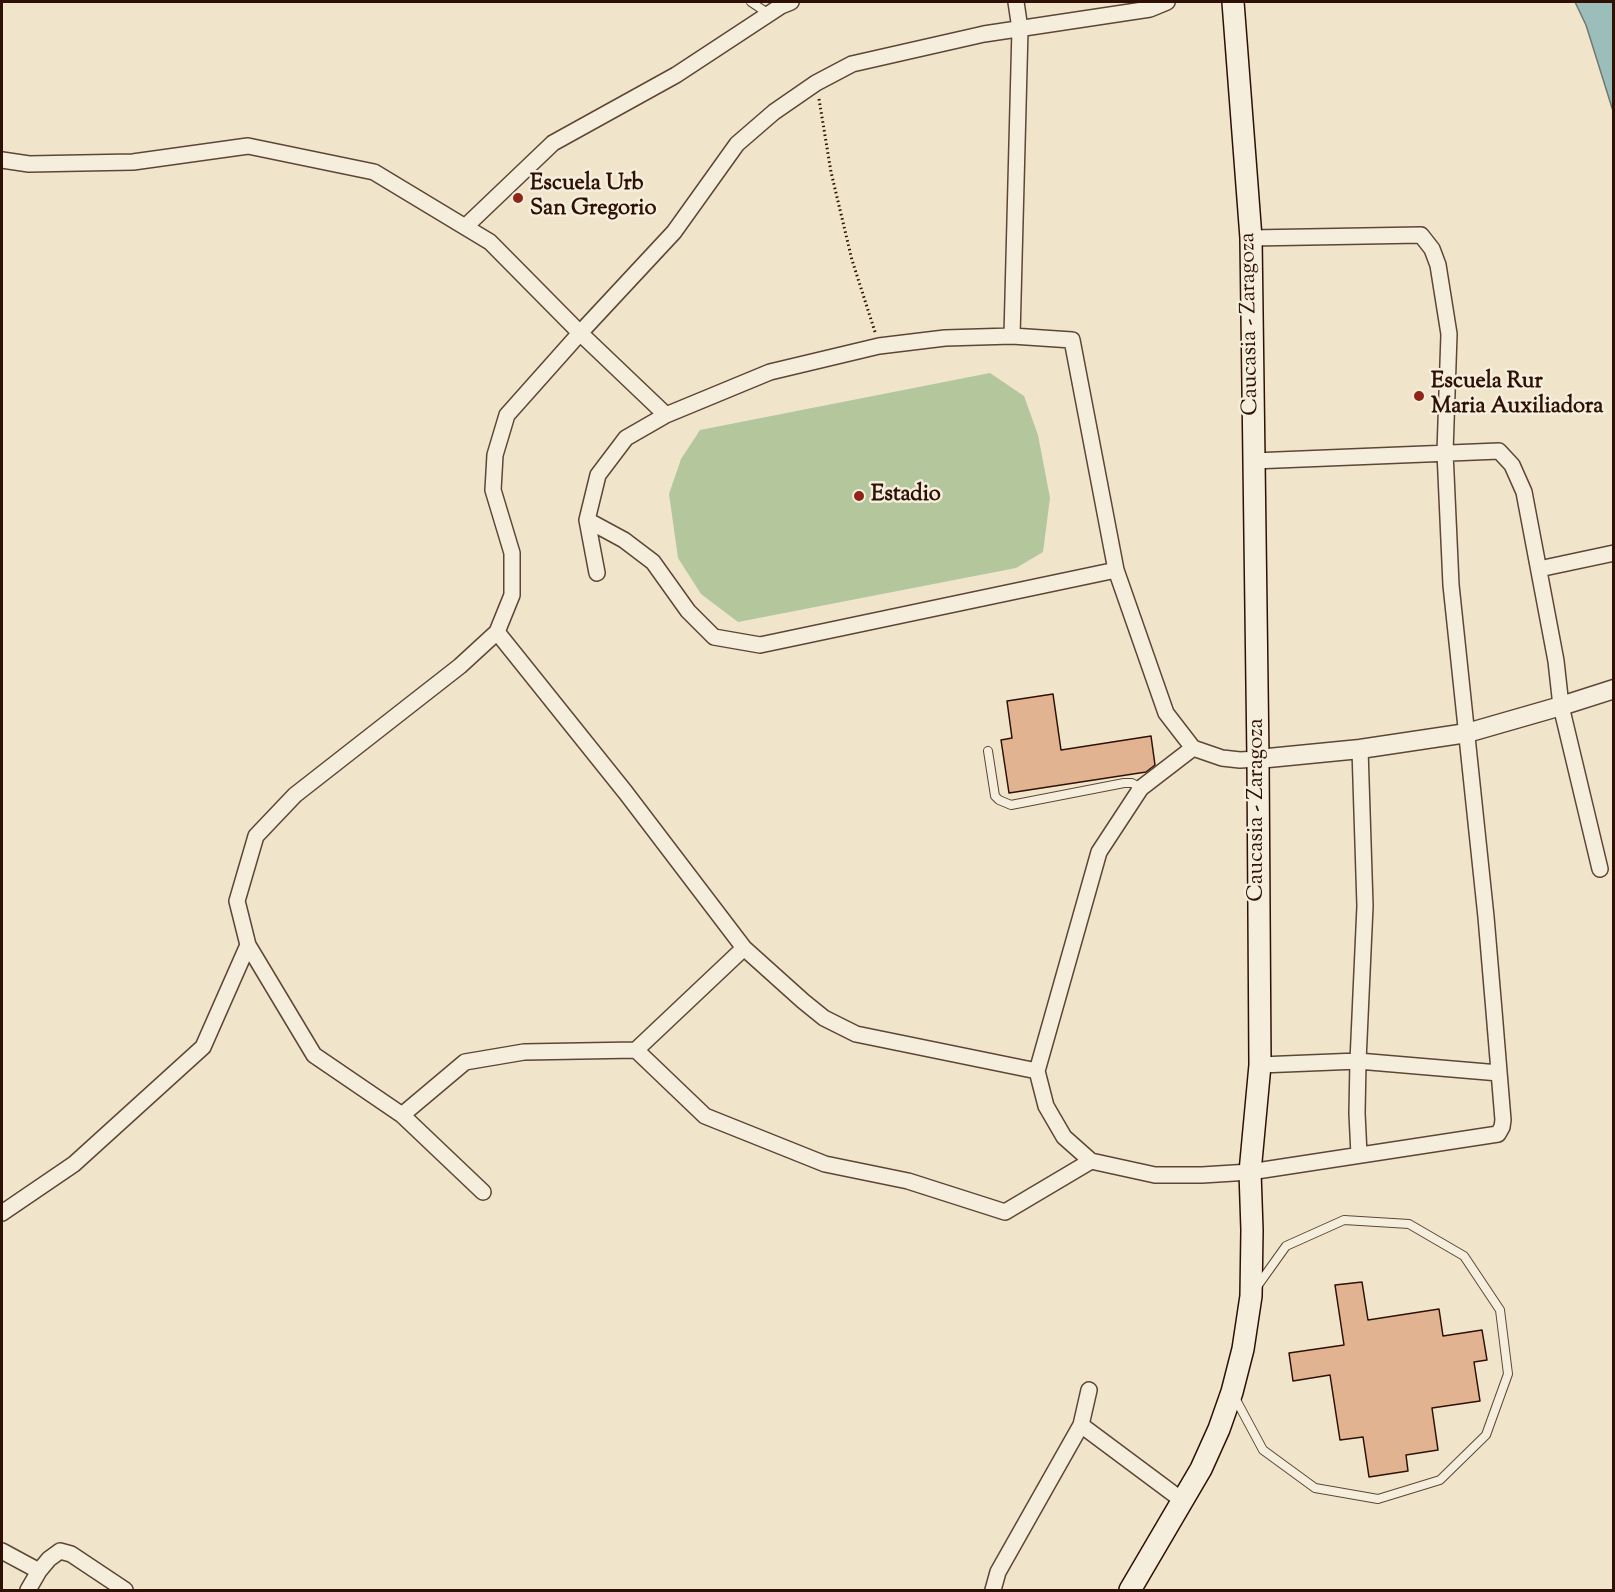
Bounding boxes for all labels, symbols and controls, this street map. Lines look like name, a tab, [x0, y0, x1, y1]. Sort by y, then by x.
place label: Escuela Urb San Gregorio	[530, 172, 657, 224]
marker: Escuela Urb San Gregorio	[511, 191, 525, 205]
street label: Caucasia - Zaragoza	[1236, 232, 1266, 416]
place label: Escuela Rur Maria Auxiliadora	[1431, 370, 1603, 422]
marker: Escuela Rur Maria Auxiliadora	[1412, 389, 1426, 403]
place label: Estadio	[871, 483, 941, 509]
marker: Estadio	[852, 489, 866, 503]
street label: Caucasia - Zaragoza	[1245, 718, 1271, 902]

